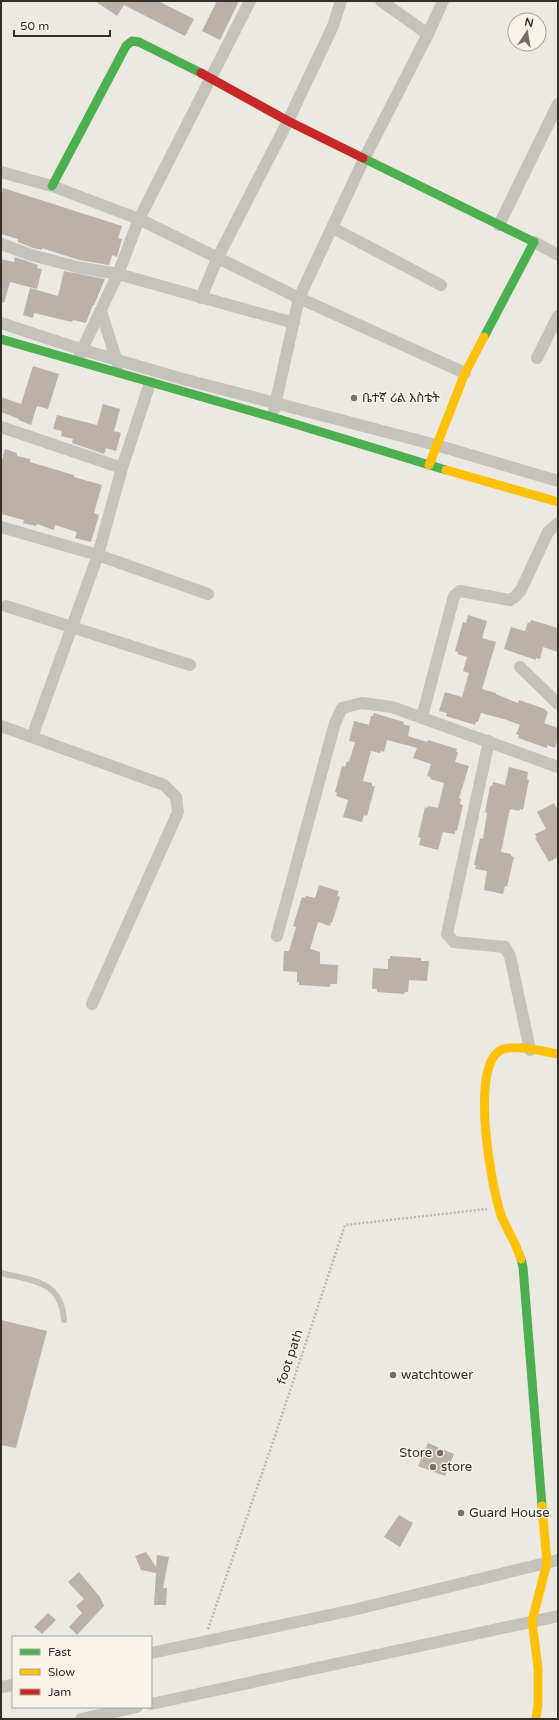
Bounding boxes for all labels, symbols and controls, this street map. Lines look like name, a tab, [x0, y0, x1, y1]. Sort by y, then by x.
scale bar	[14, 12, 110, 38]
north arrow	[507, 12, 547, 52]
text: N	[523, 15, 535, 30]
text: 50 m	[20, 19, 49, 33]
place label: ቤተኛ ሪል እስቴት	[362, 390, 440, 406]
marker: ቤተኛ ሪል እስቴት	[349, 393, 359, 403]
street label: foot path	[274, 1327, 306, 1387]
place label: watchtower	[401, 1367, 473, 1383]
marker: watchtower	[388, 1370, 398, 1380]
place label: Store	[399, 1445, 432, 1461]
marker: Store	[435, 1448, 445, 1458]
place label: store	[441, 1459, 472, 1475]
marker: store	[428, 1462, 438, 1472]
place label: Guard House	[469, 1505, 549, 1521]
marker: Guard House	[456, 1508, 466, 1518]
legend	[12, 1636, 152, 1708]
text: Fast	[48, 1645, 72, 1659]
text: Slow	[48, 1665, 75, 1679]
text: Jam	[48, 1685, 71, 1699]

